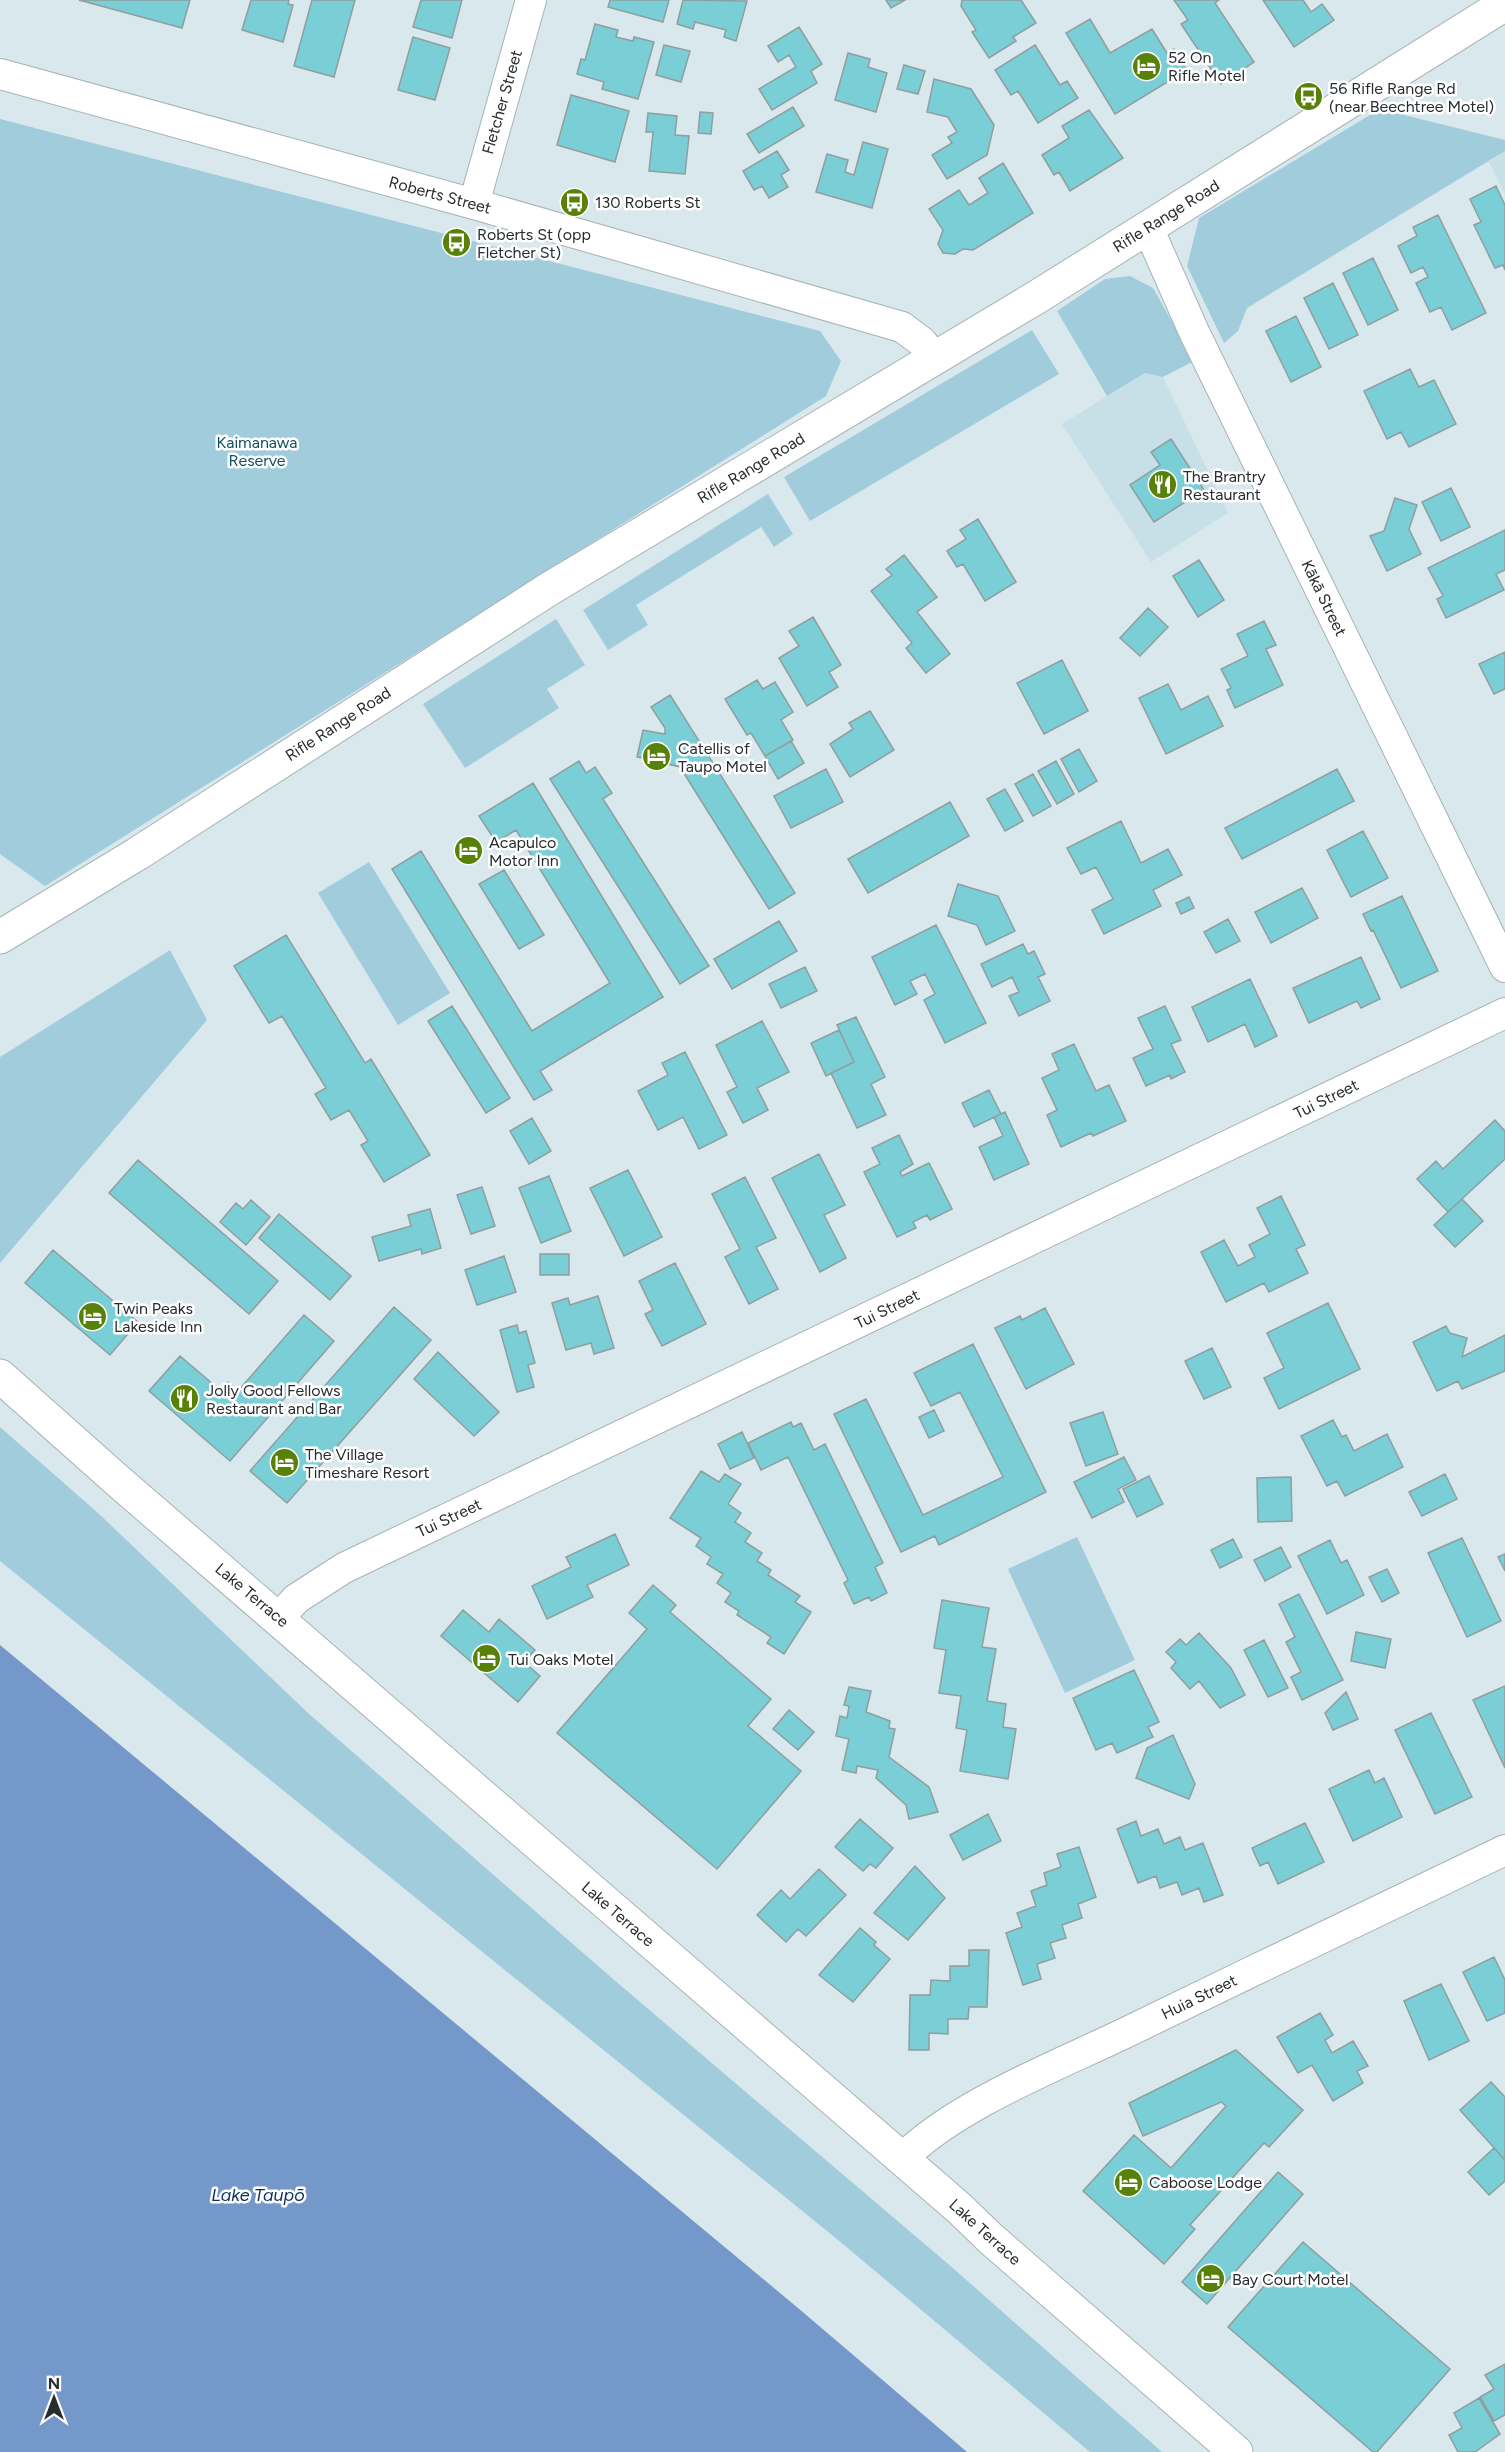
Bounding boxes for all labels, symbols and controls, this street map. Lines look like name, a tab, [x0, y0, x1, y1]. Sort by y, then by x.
street label: Fletcher Street	[478, 48, 526, 156]
place label: 52 On Rifle Motel	[1168, 48, 1245, 85]
hotel icon: 52 On Rifle Motel	[1131, 50, 1163, 82]
place label: 56 Rifle Range Rd (near Beechtree Motel)	[1329, 79, 1494, 116]
bus stop icon: 56 Rifle Range Rd (near Beechtree Motel)	[1292, 81, 1324, 113]
street label: Roberts Street	[387, 172, 493, 218]
street label: Rifle Range Road	[1109, 176, 1223, 256]
bus stop icon: 130 Roberts St	[558, 186, 590, 218]
place label: 130 Roberts St	[595, 193, 701, 212]
place label: Roberts St (opp Fletcher St)	[477, 225, 591, 262]
bus stop icon: Roberts St (opp Fletcher St)	[440, 227, 472, 259]
street label: Rifle Range Road	[694, 428, 808, 508]
park label: Kaimanawa Reserve	[217, 433, 297, 470]
place label: The Brantry Restaurant	[1183, 467, 1266, 504]
restaurant icon: The Brantry Restaurant	[1146, 469, 1178, 501]
street label: Kākā Street	[1297, 557, 1351, 639]
street label: Rifle Range Road	[282, 683, 394, 765]
place label: Catellis of Taupo Motel	[678, 739, 767, 776]
hotel icon: Catellis of Taupo Motel	[641, 741, 673, 773]
place label: Acapulco Motor Inn	[489, 833, 559, 870]
hotel icon: Acapulco Motor Inn	[452, 835, 484, 867]
street label: Tui Street	[1291, 1075, 1361, 1123]
street label: Tui Street	[852, 1285, 922, 1333]
place label: Twin Peaks Lakeside Inn	[114, 1299, 202, 1336]
hotel icon: Twin Peaks Lakeside Inn	[77, 1301, 109, 1333]
place label: Jolly Good Fellows Restaurant and Bar	[206, 1381, 342, 1418]
restaurant icon: Jolly Good Fellows Restaurant and Bar	[169, 1383, 201, 1415]
place label: The Village Timeshare Resort	[305, 1445, 429, 1482]
hotel icon: The Village Timeshare Resort	[268, 1447, 300, 1479]
street label: Tui Street	[413, 1495, 485, 1541]
street label: Lake Terrace	[212, 1559, 293, 1631]
hotel icon: Tui Oaks Motel	[471, 1643, 503, 1675]
place label: Tui Oaks Motel	[508, 1650, 614, 1669]
street label: Lake Terrace	[578, 1877, 658, 1951]
street label: Huia Street	[1158, 1971, 1240, 2023]
hotel icon: Caboose Lodge	[1112, 2166, 1144, 2198]
place label: Caboose Lodge	[1149, 2173, 1262, 2192]
water label: Lake Taupō	[211, 2184, 305, 2206]
street label: Lake Terrace	[945, 2195, 1025, 2269]
hotel icon: Bay Court Motel	[1195, 2263, 1227, 2295]
place label: Bay Court Motel	[1232, 2270, 1348, 2289]
north arrow	[24, 2368, 84, 2428]
text: N	[48, 2374, 60, 2393]

